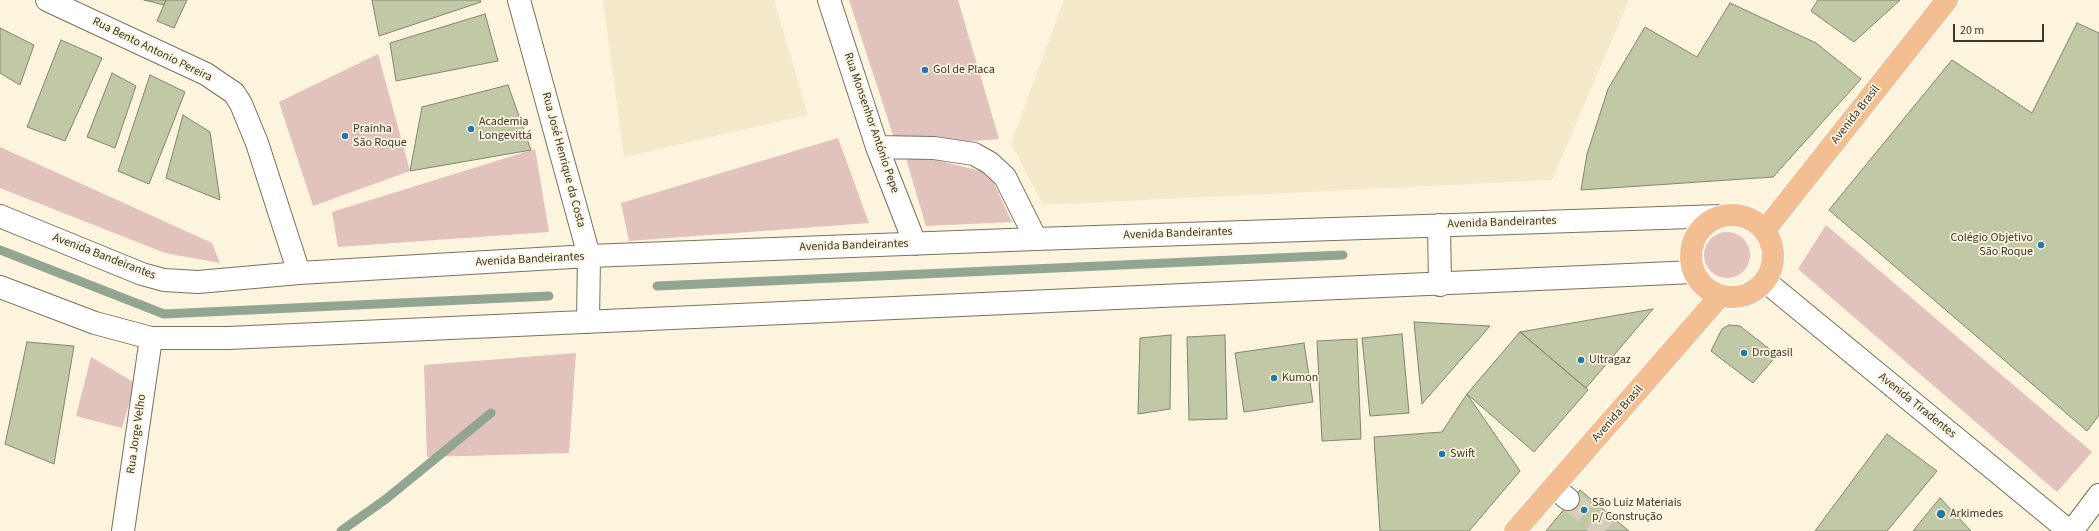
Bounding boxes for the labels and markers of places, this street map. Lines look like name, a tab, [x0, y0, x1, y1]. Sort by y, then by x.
place label: Gol de Placa	[933, 63, 995, 77]
marker: Gol de Placa	[920, 65, 930, 75]
place label: Academia Longevittá	[479, 115, 532, 143]
place label: Prainha São Roque	[353, 122, 407, 150]
marker: Academia Longevittá	[466, 124, 476, 134]
marker: Prainha São Roque	[340, 131, 350, 141]
place label: Colégio Objetivo São Roque	[1950, 231, 2033, 259]
marker: Colégio Objetivo São Roque	[2036, 240, 2046, 250]
place label: Drogasil	[1752, 346, 1793, 360]
marker: Drogasil	[1739, 348, 1749, 358]
place label: Ultragaz	[1589, 353, 1631, 367]
marker: Ultragaz	[1576, 355, 1586, 365]
place label: Kumon	[1282, 371, 1318, 385]
marker: Kumon	[1269, 373, 1279, 383]
place label: Swift	[1450, 447, 1475, 461]
marker: Swift	[1437, 449, 1447, 459]
place label: São Luiz Materiais p/ Construção	[1592, 496, 1682, 524]
marker: São Luiz Materiais p/ Construção	[1579, 505, 1589, 515]
place label: Arkimedes	[1950, 507, 2003, 521]
marker: Arkimedes	[1935, 508, 1947, 520]

